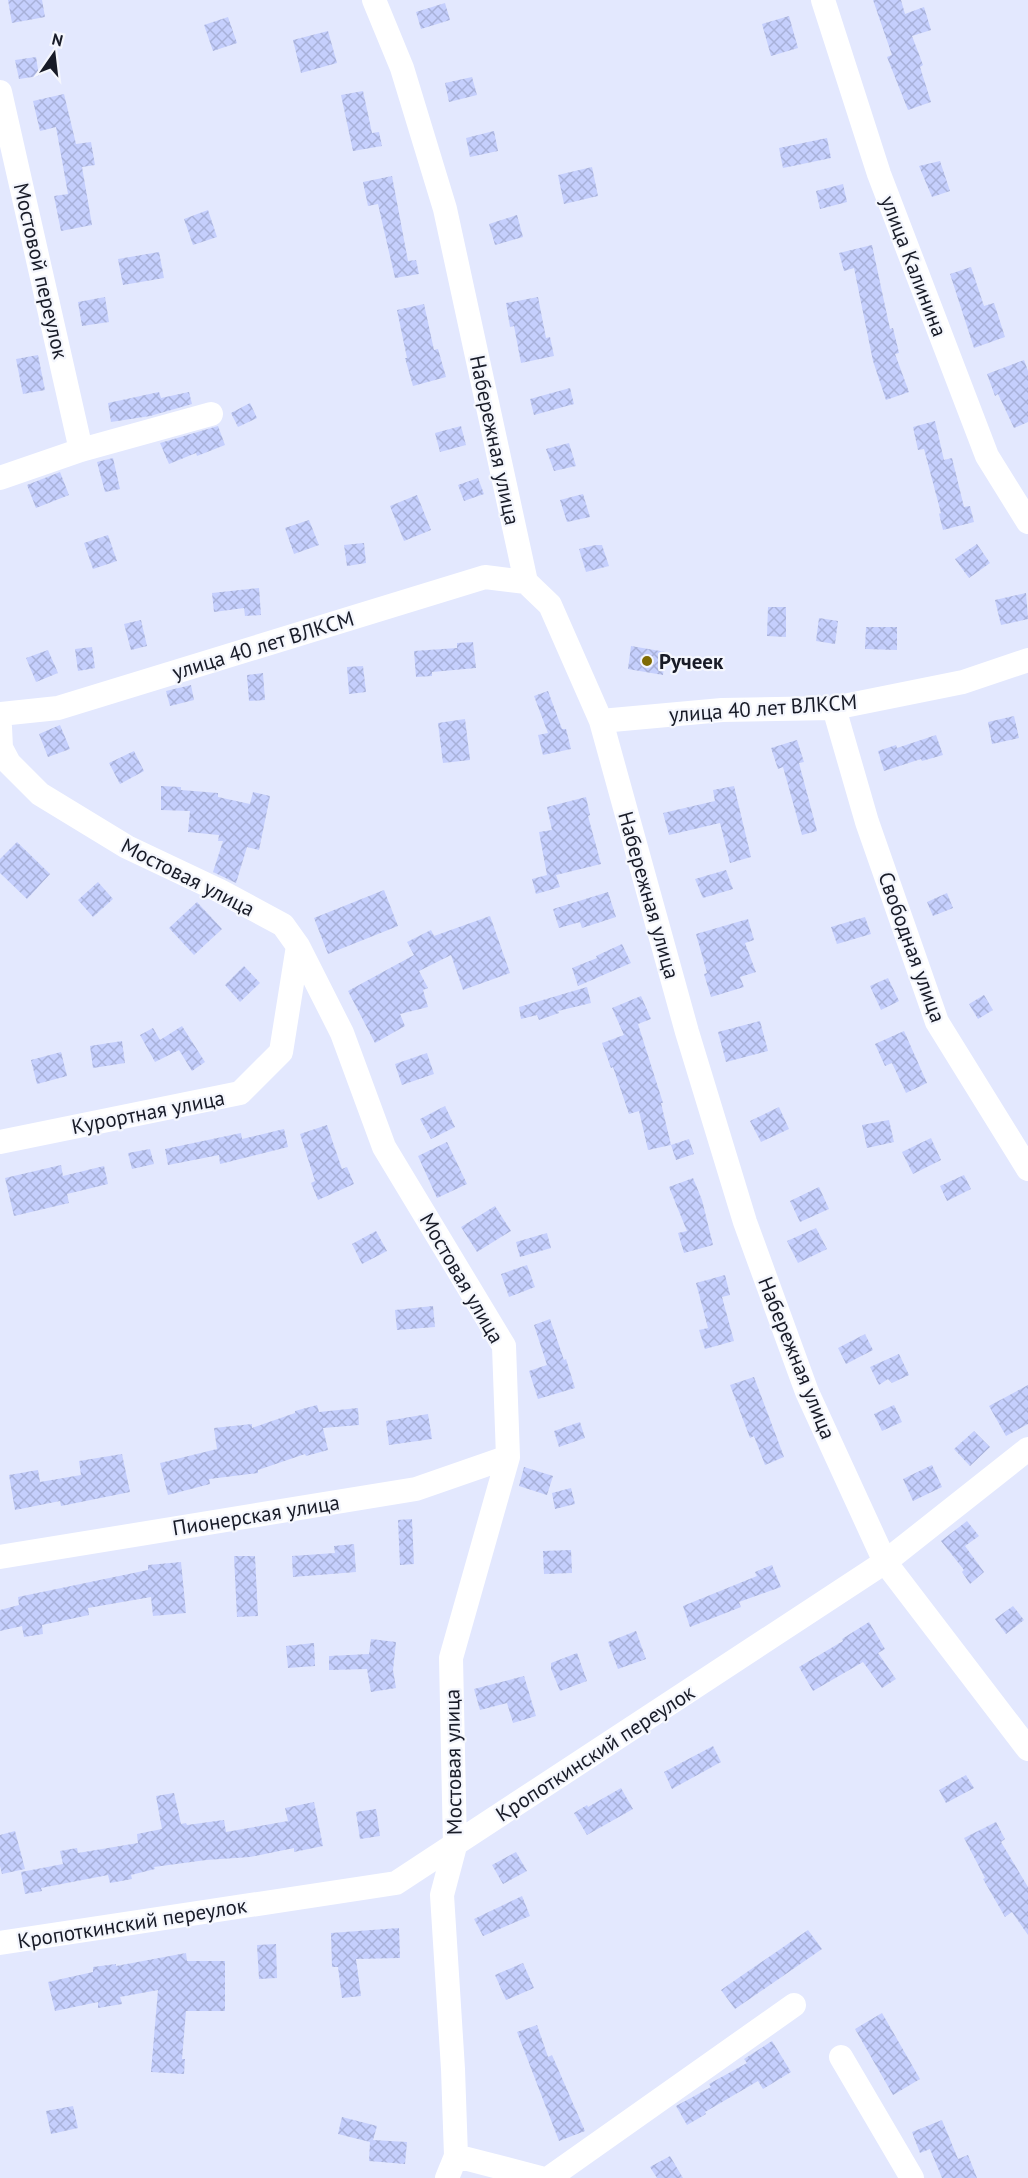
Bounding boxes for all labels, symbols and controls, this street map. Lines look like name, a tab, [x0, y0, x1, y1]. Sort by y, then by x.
north arrow	[24, 24, 84, 84]
text: N	[50, 28, 65, 50]
street label: Мостовой переулок	[8, 180, 74, 362]
street label: улица Калинина	[875, 192, 953, 340]
street label: Набережная улица	[464, 353, 526, 527]
street label: улица 40 лет ВЛКСМ	[169, 605, 357, 685]
place label: Ручеек	[659, 648, 724, 675]
marker: Ручеек	[640, 654, 654, 668]
street label: улица 40 лет ВЛКСМ	[668, 688, 858, 728]
street label: Набережная улица	[612, 808, 686, 982]
street label: Мостовая улица	[117, 832, 259, 922]
street label: Свободная улица	[872, 868, 952, 1026]
street label: Курортная улица	[69, 1084, 227, 1140]
street label: Мостовая улица	[414, 1208, 510, 1348]
street label: Набережная улица	[752, 1273, 842, 1443]
street label: Пионерская улица	[170, 1488, 342, 1542]
street label: Кропоткинский переулок	[490, 1679, 700, 1827]
street label: Мостовая улица	[438, 1689, 468, 1835]
street label: Кропоткинский переулок	[15, 1892, 249, 1954]

